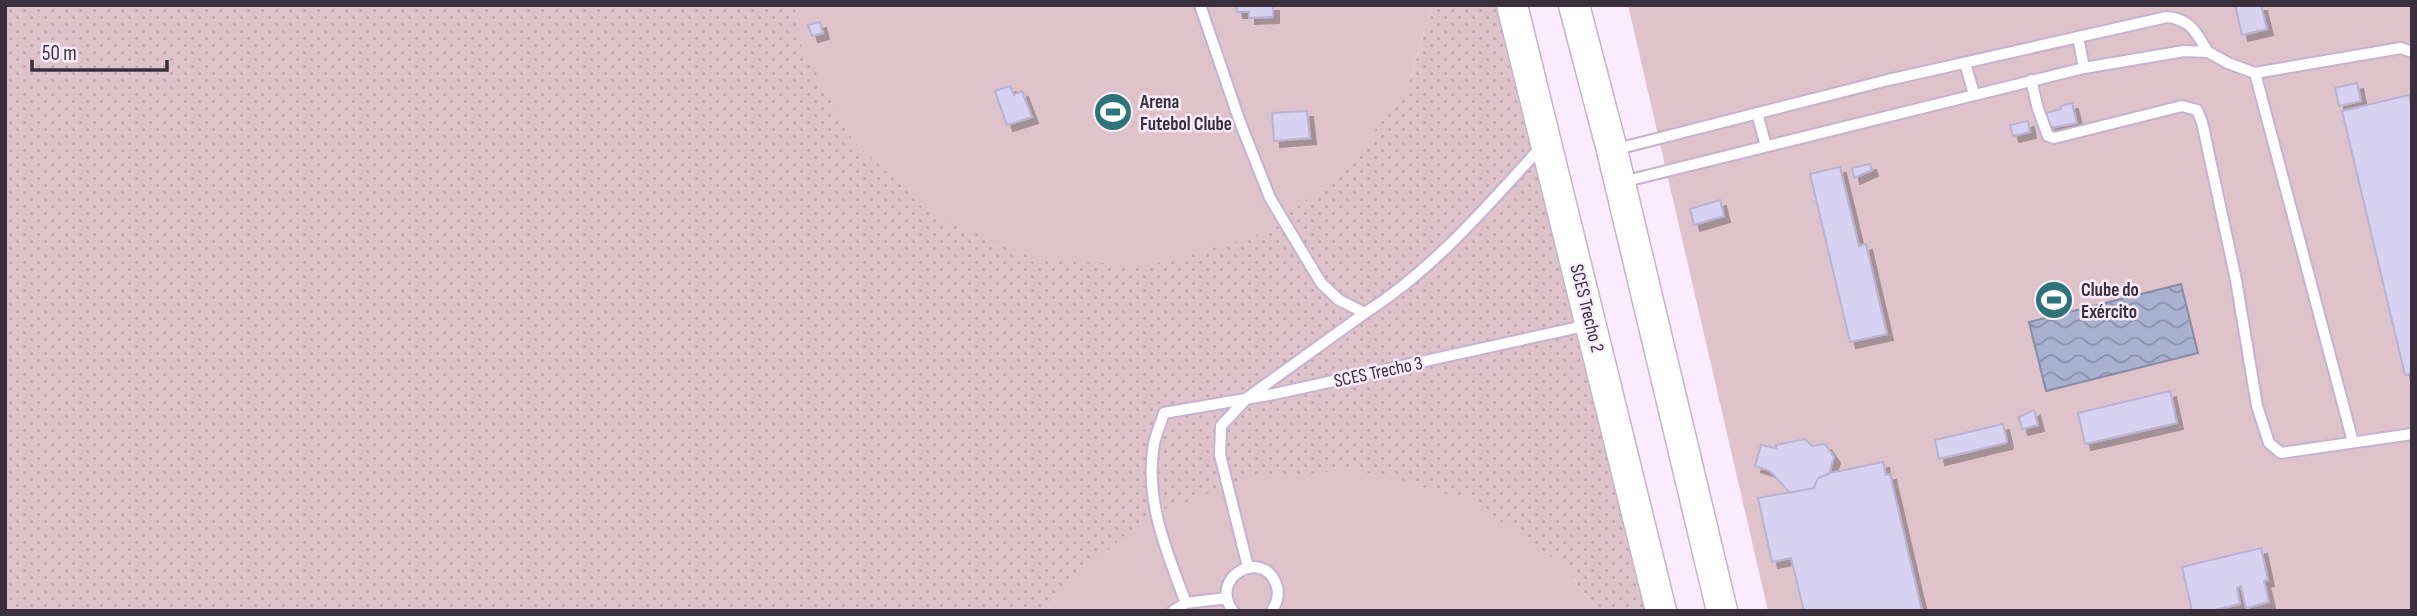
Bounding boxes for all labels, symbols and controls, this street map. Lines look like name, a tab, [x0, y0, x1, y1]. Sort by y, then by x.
scale bar	[32, 28, 166, 72]
text: 50 m	[42, 41, 77, 66]
sports icon: Arena Futebol Clube	[1092, 91, 1134, 133]
place label: Arena Futebol Clube	[1139, 91, 1232, 136]
street label: SCES Trecho 2	[1565, 262, 1609, 355]
sports icon: Clube do Exército	[2033, 279, 2075, 321]
place label: Clube do Exército	[2081, 279, 2139, 324]
street label: SCES Trecho 3	[1332, 352, 1425, 393]

